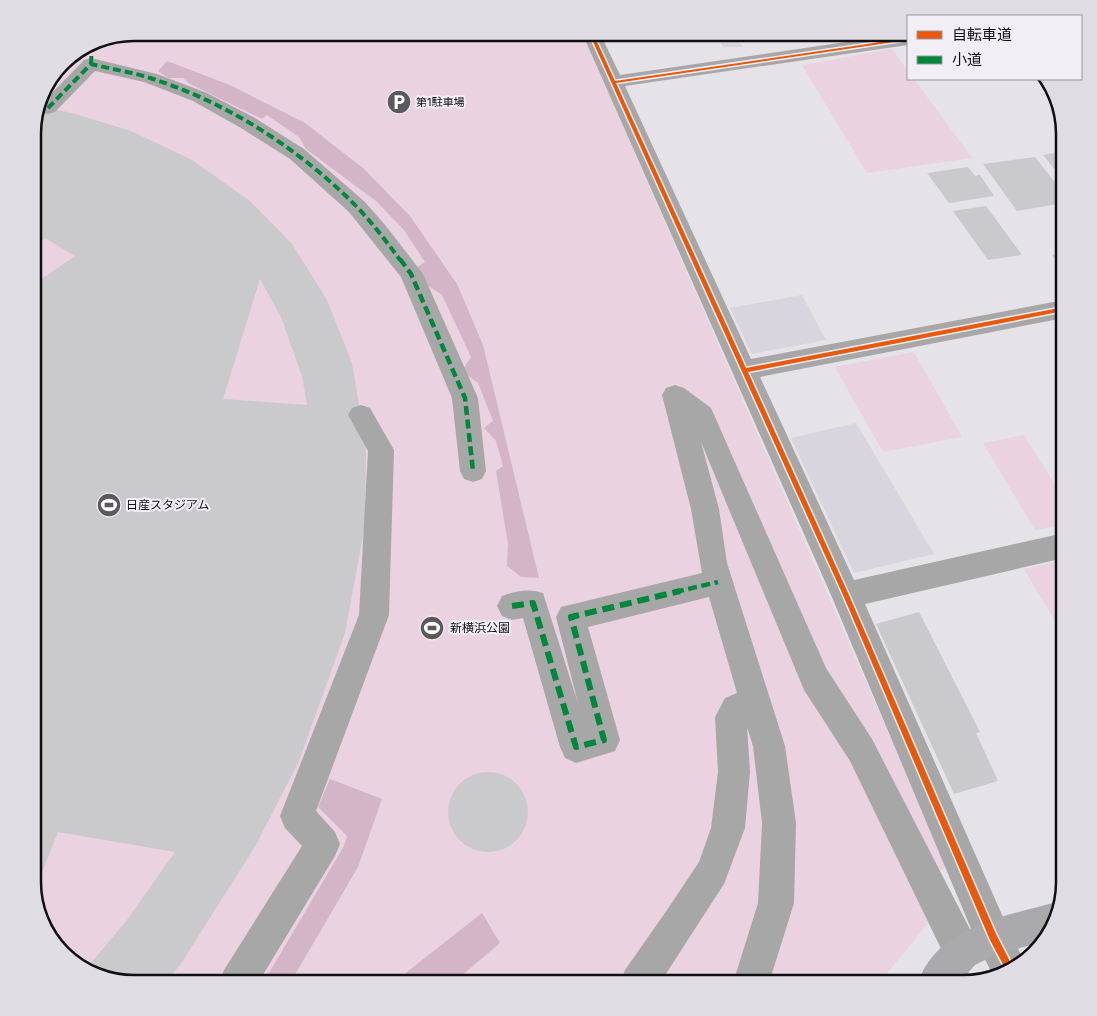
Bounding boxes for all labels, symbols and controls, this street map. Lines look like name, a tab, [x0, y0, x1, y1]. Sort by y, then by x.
legend	[907, 15, 1082, 80]
text: 自転車道	[952, 25, 1012, 44]
text: 小道	[952, 50, 982, 69]
parking icon: 第1駐車場	[386, 89, 412, 115]
place label: 第1駐車場	[416, 95, 464, 109]
sports icon: 日産スタジアム	[96, 492, 122, 518]
place label: 日産スタジアム	[126, 497, 209, 512]
sports icon: 新横浜公園	[419, 615, 445, 641]
place label: 新横浜公園	[450, 620, 510, 635]

